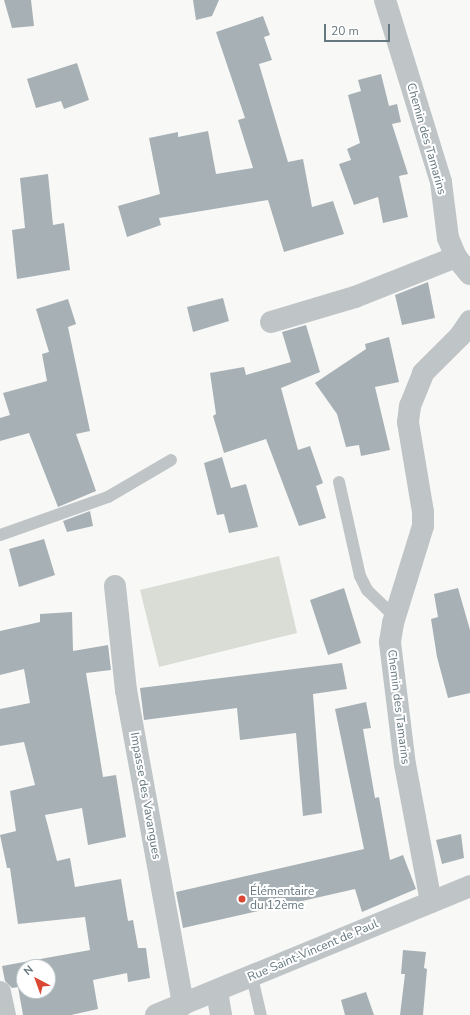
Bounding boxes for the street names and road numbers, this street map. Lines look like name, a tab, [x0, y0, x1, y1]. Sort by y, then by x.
street label: Chemin des Tamarins	[403, 82, 449, 196]
street label: Chemin des Tamarins	[384, 649, 412, 765]
street label: Impasse des Vavangues	[127, 731, 163, 861]
street label: Rue Saint-Vincent de Paul	[246, 917, 380, 985]

